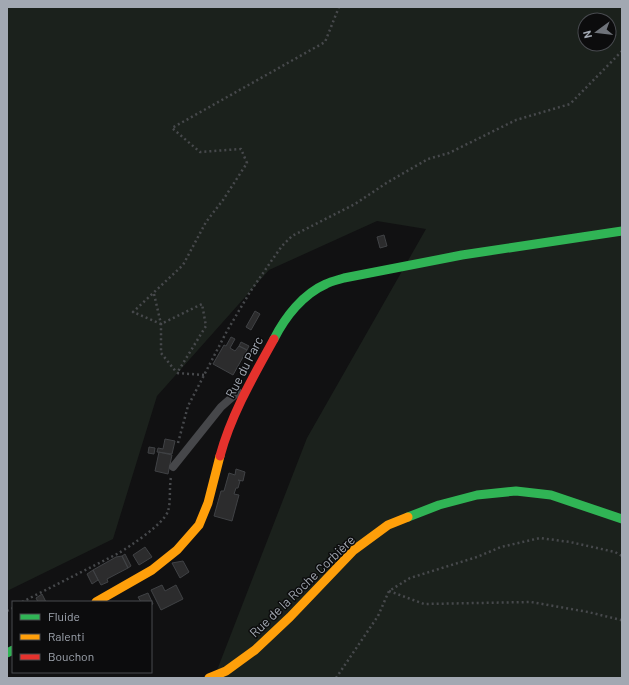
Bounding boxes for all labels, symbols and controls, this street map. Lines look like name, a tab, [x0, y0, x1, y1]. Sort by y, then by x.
north arrow	[577, 12, 617, 52]
text: N	[580, 29, 594, 40]
street label: Rue du Parc	[222, 333, 266, 400]
street label: Rue de la Roche Corbière	[246, 532, 358, 640]
legend	[12, 601, 152, 673]
text: Fluide	[48, 609, 80, 623]
text: Ralenti	[48, 629, 85, 643]
text: Bouchon	[48, 649, 94, 663]

